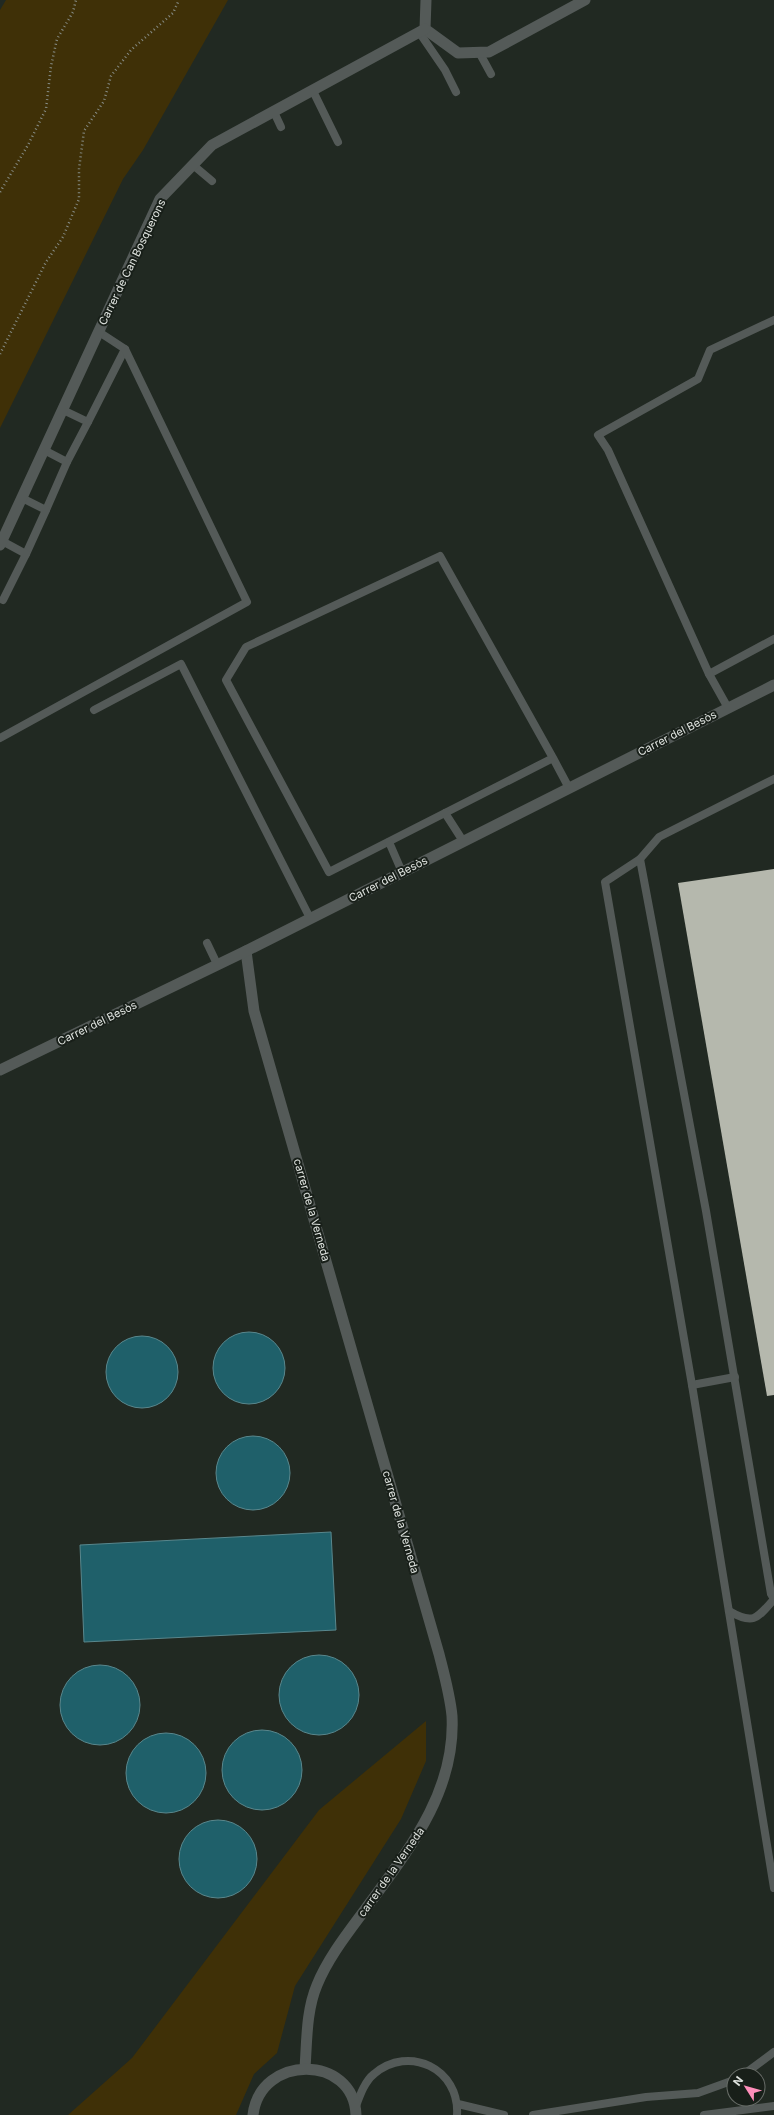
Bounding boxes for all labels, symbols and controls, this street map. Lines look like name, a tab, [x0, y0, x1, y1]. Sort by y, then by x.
street label: Carrer de Can Bosquerons	[95, 197, 169, 327]
street label: Carrer del Besòs	[635, 707, 719, 759]
street label: Carrer del Besòs	[346, 853, 430, 905]
street label: Carrer del Besòs	[55, 998, 139, 1048]
street label: carrer de la Verneda	[291, 1157, 333, 1263]
street label: carrer de la Verneda	[380, 1469, 422, 1575]
street label: carrer de la Verneda	[355, 1824, 427, 1920]
north arrow	[726, 2067, 766, 2107]
text: N	[730, 2073, 746, 2089]

